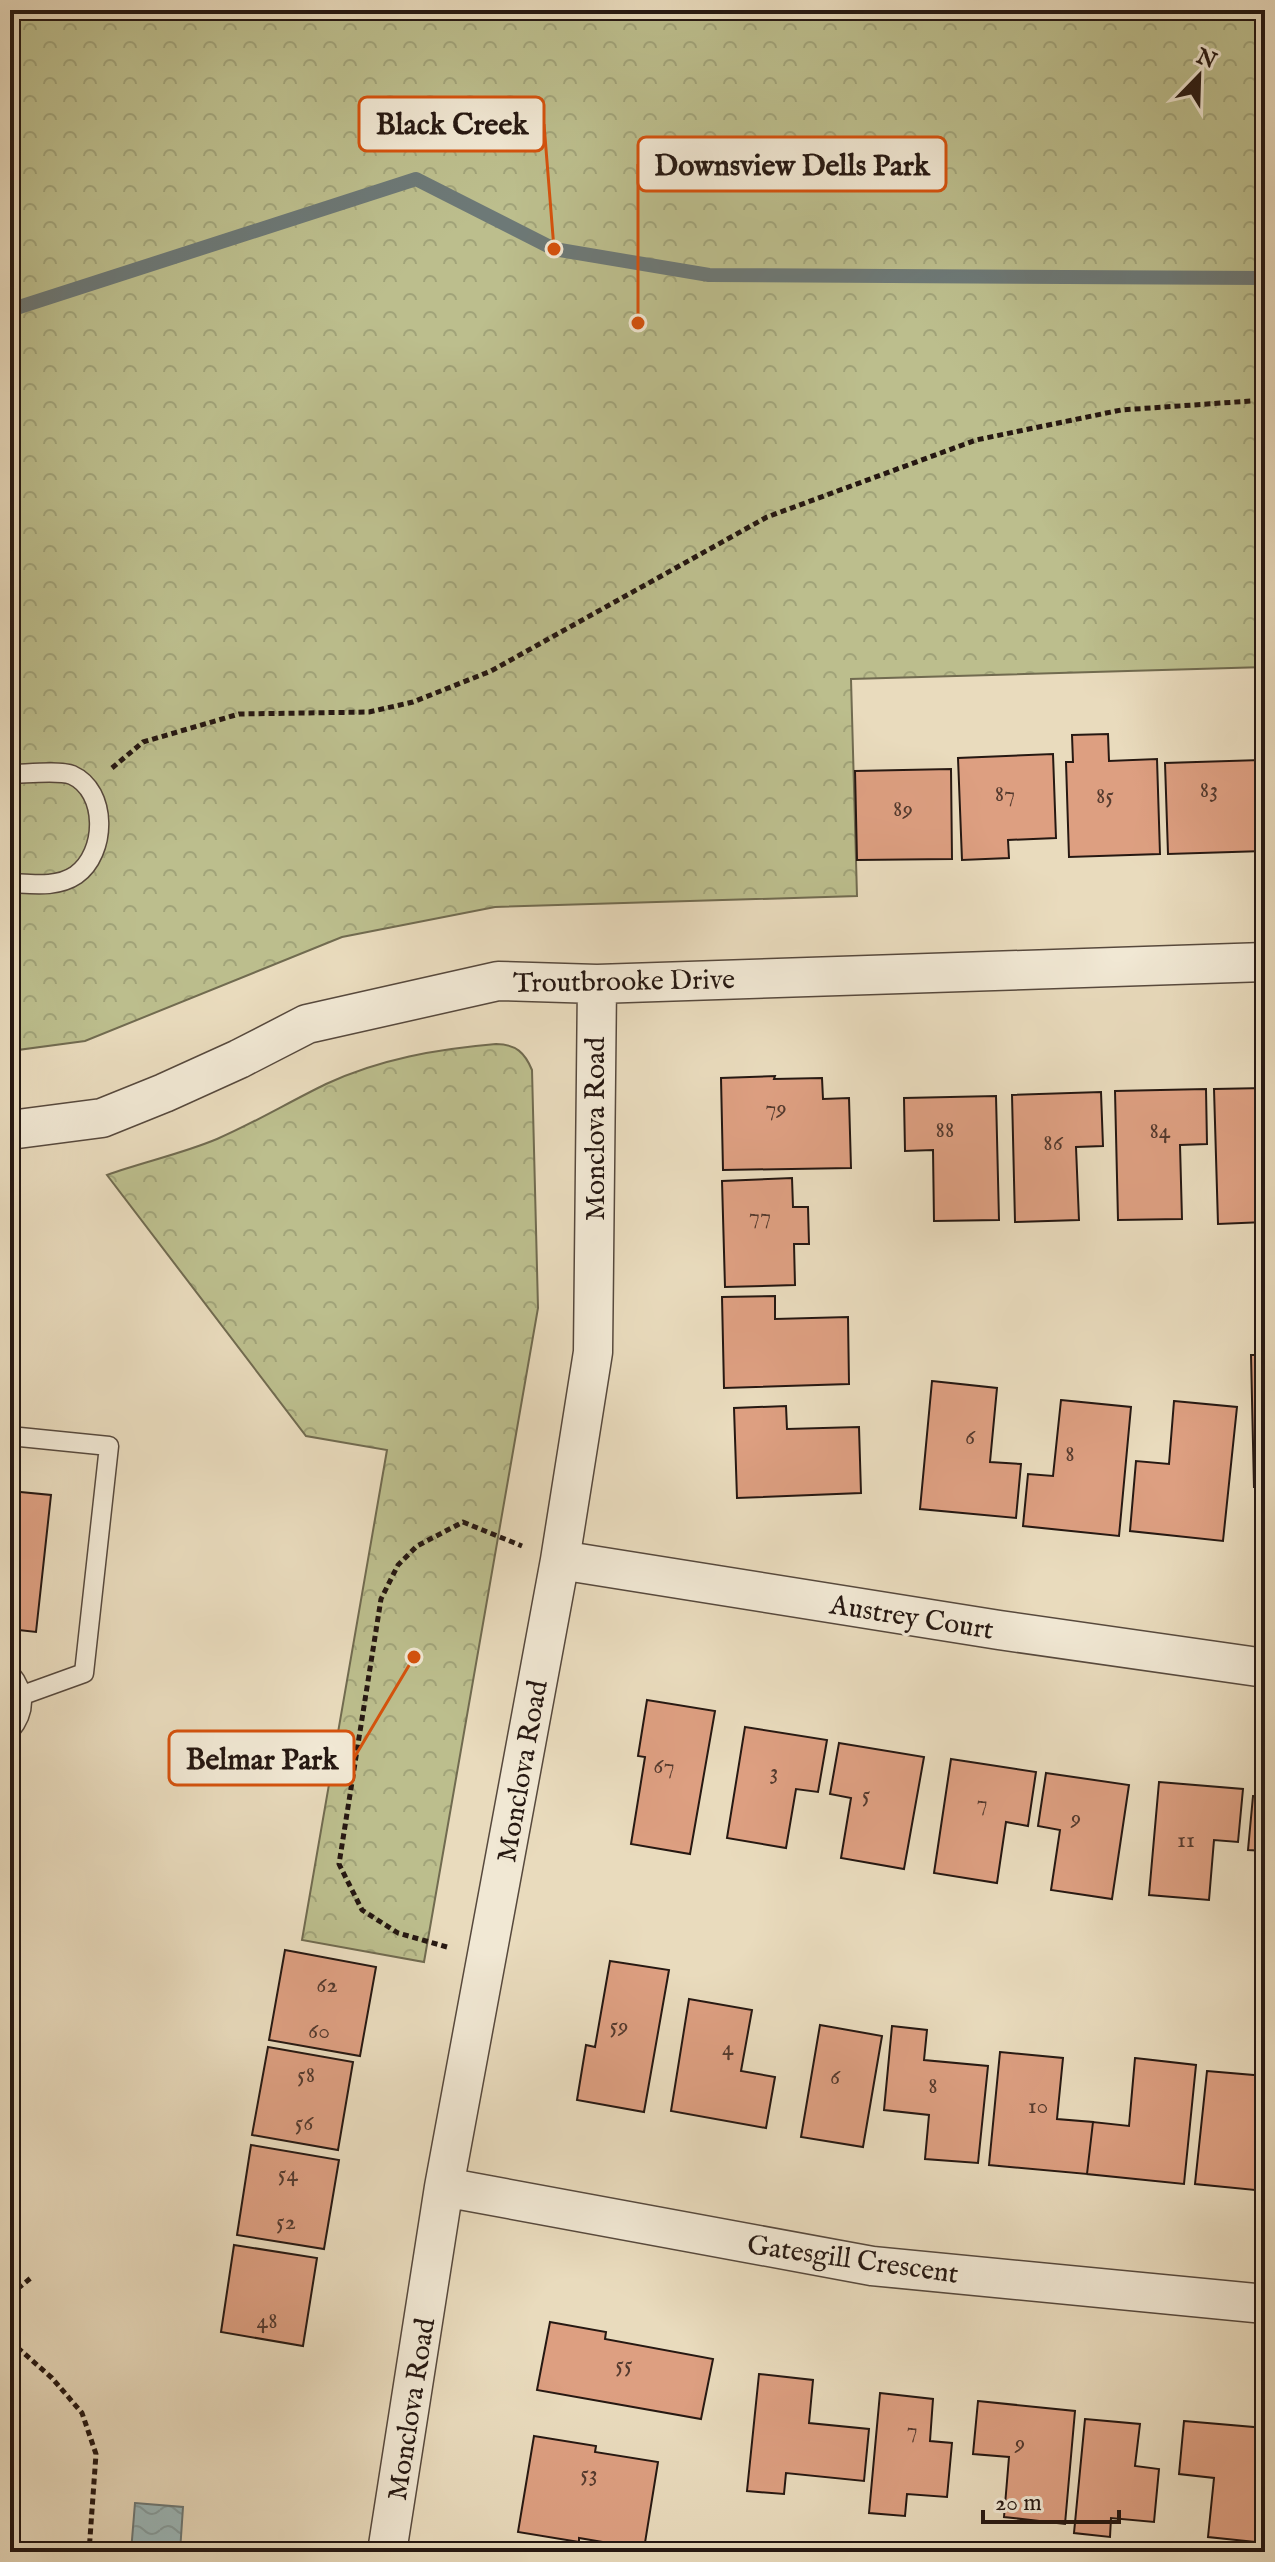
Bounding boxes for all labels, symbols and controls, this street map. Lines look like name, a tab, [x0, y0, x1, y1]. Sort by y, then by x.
north arrow	[1159, 36, 1239, 116]
text: N	[1191, 42, 1220, 76]
callout: Black Creek	[359, 97, 544, 151]
text: Black Creek	[376, 107, 529, 145]
callout: Downsview Dells Park	[638, 137, 946, 191]
text: Downsview Dells Park	[654, 148, 931, 186]
house number: 83	[1200, 775, 1218, 806]
house number: 87	[995, 779, 1015, 810]
house number: 85	[1096, 781, 1114, 812]
house number: 89	[893, 794, 913, 825]
street label: Troutbrooke Drive	[513, 963, 735, 1002]
street label: Monclova Road	[579, 1037, 614, 1221]
house number: 79	[765, 1093, 787, 1124]
house number: 88	[936, 1115, 954, 1146]
house number: 84	[1149, 1116, 1171, 1147]
house number: 86	[1043, 1128, 1064, 1159]
house number: 77	[749, 1201, 771, 1232]
house number: 6	[965, 1422, 976, 1453]
house number: 8	[1065, 1439, 1075, 1470]
street label: Austrey Court	[826, 1588, 996, 1649]
street label: Monclova Road	[490, 1678, 557, 1865]
callout: Belmar Park	[169, 1731, 354, 1785]
text: Belmar Park	[186, 1742, 339, 1780]
house number: 67	[653, 1751, 675, 1782]
house number: 3	[770, 1757, 778, 1788]
house number: 5	[862, 1780, 871, 1811]
house number: 7	[976, 1788, 988, 1819]
house number: 9	[1070, 1803, 1081, 1834]
house number: 11	[1177, 1825, 1195, 1856]
house number: 62	[316, 1970, 338, 2001]
house number: 59	[609, 2011, 629, 2042]
house number: 60	[308, 2016, 330, 2047]
house number: 4	[722, 2033, 734, 2064]
house number: 58	[297, 2060, 315, 2091]
house number: 6	[830, 2062, 841, 2093]
house number: 8	[928, 2071, 938, 2102]
house number: 10	[1028, 2091, 1048, 2122]
house number: 56	[295, 2108, 314, 2139]
house number: 54	[278, 2159, 298, 2190]
house number: 52	[276, 2207, 296, 2238]
street label: Gatesgill Crescent	[745, 2228, 961, 2293]
house number: 48	[256, 2306, 278, 2337]
street label: Monclova Road	[381, 2316, 444, 2503]
house number: 55	[615, 2350, 633, 2381]
house number: 7	[906, 2415, 918, 2446]
house number: 9	[1014, 2428, 1025, 2459]
house number: 53	[580, 2459, 598, 2490]
scale bar	[983, 2474, 1119, 2524]
text: 20 m	[995, 2488, 1042, 2519]

